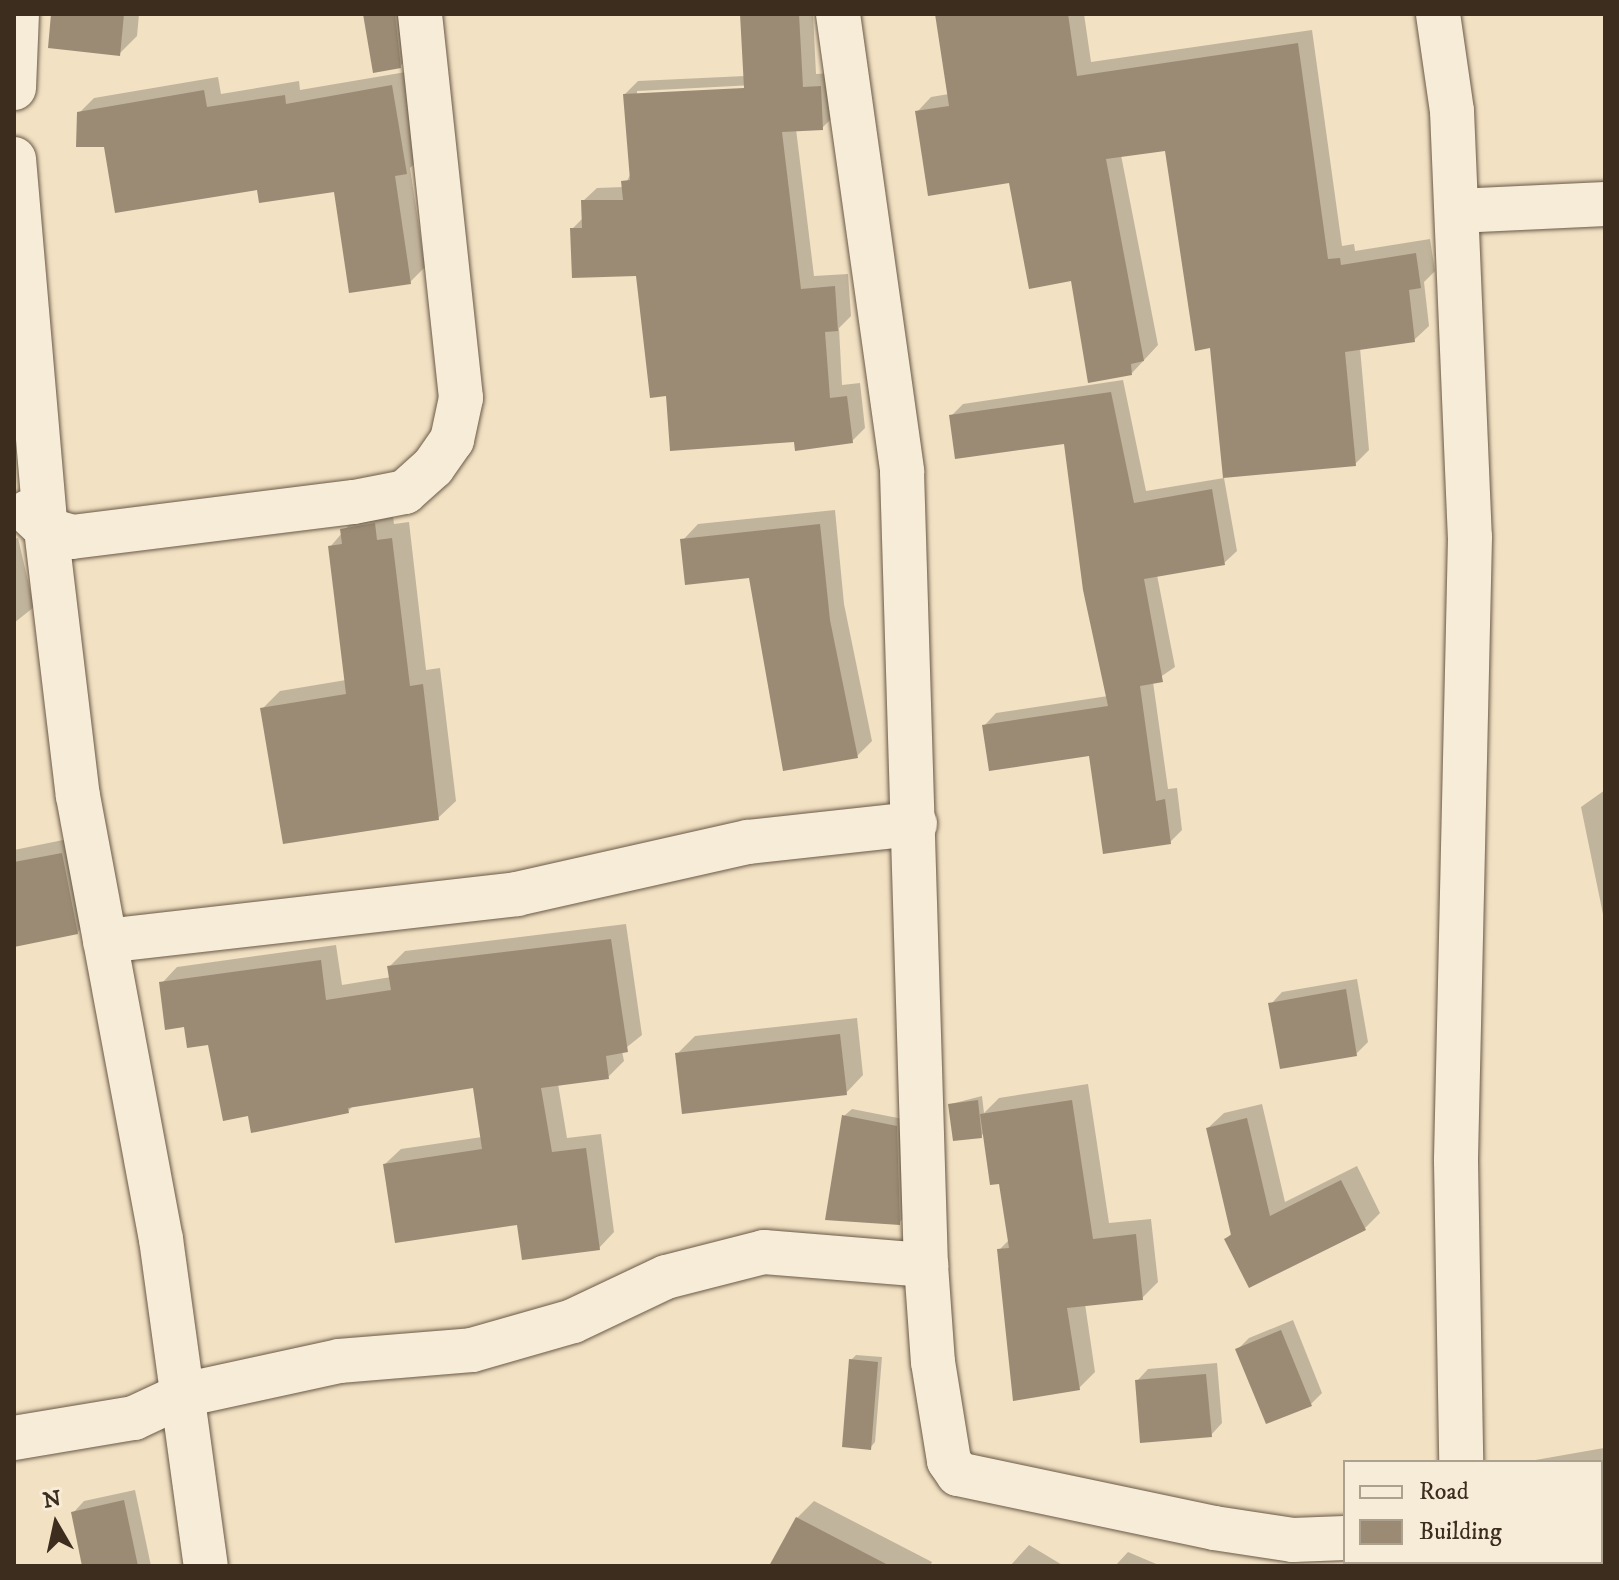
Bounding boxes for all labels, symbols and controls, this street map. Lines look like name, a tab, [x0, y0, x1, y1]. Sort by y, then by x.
legend	[1343, 1460, 1603, 1564]
text: Road	[1419, 1477, 1469, 1507]
north arrow	[16, 1484, 96, 1564]
text: N	[41, 1485, 63, 1515]
text: Building	[1419, 1517, 1502, 1547]

